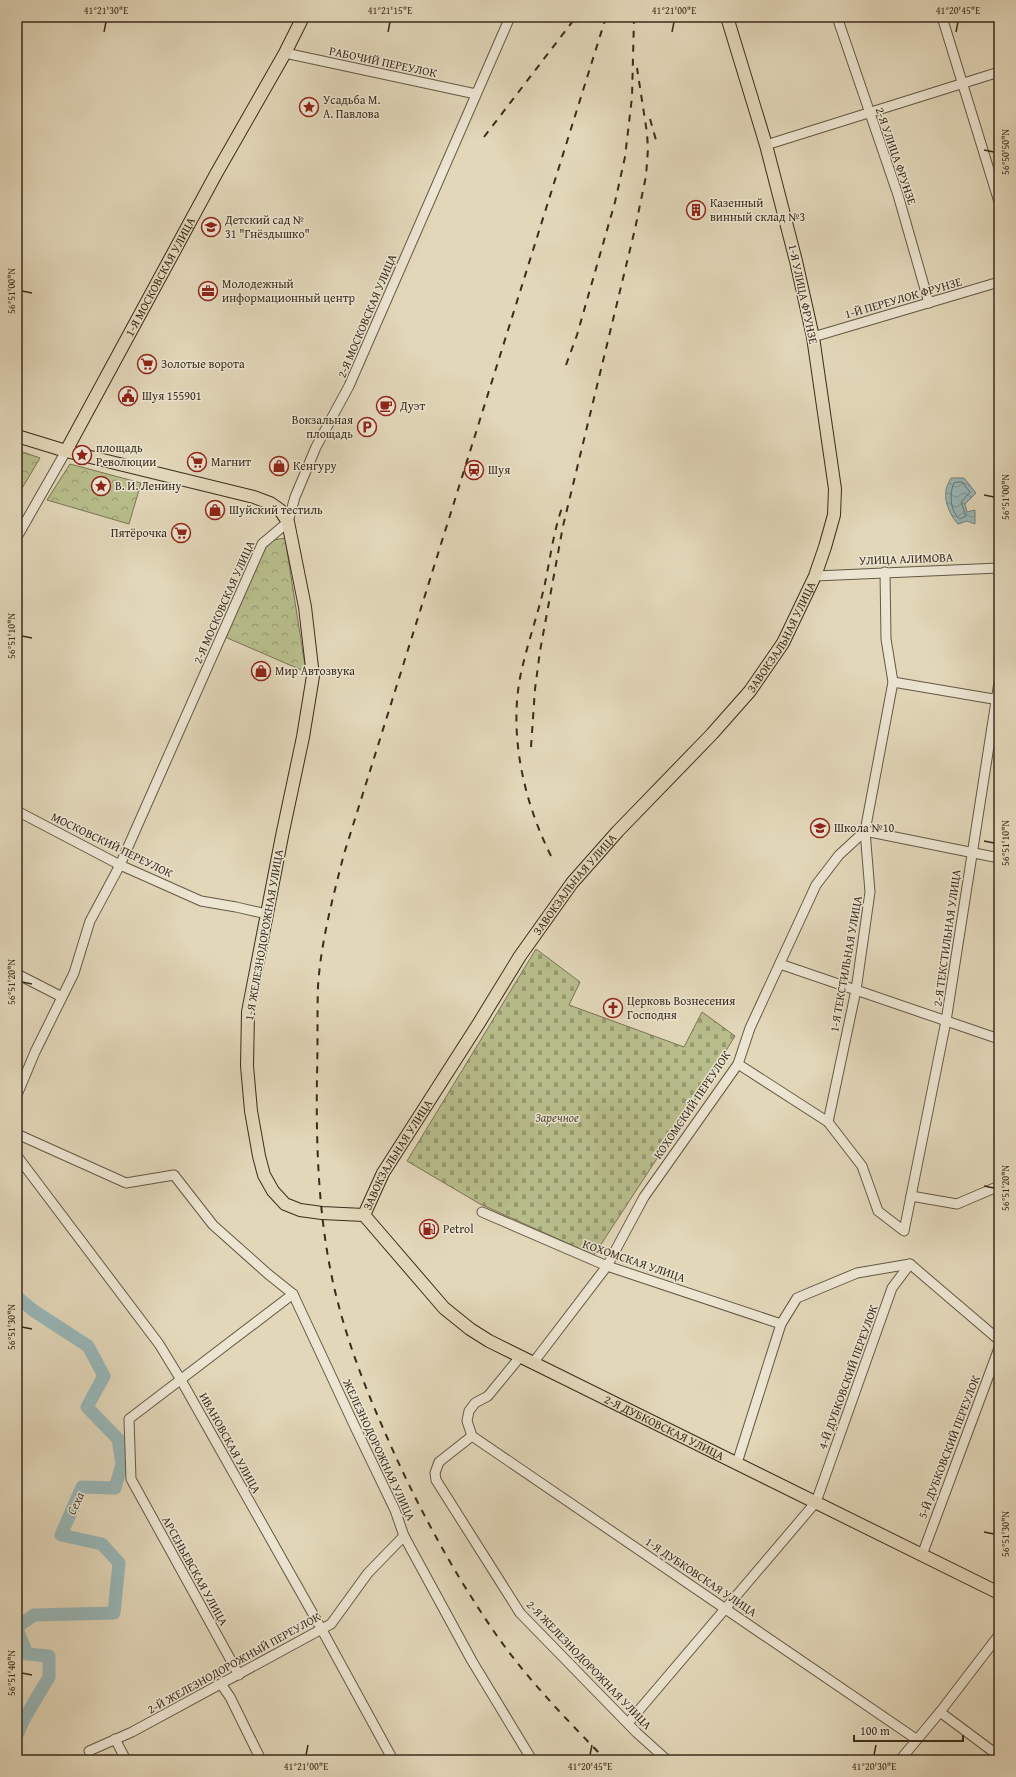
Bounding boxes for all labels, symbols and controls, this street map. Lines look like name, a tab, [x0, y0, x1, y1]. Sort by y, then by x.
text: 41°21'30"E	[84, 3, 128, 18]
text: 41°21'15"E	[368, 3, 412, 18]
text: 41°21'00"E	[652, 3, 696, 18]
text: 41°20'45"E	[936, 3, 980, 18]
street label: РАБОЧИЙ ПЕРЕУЛОК	[328, 42, 439, 81]
place label: Усадьба М. А. Павлова	[323, 91, 380, 122]
place icon: Усадьба М. А. Павлова	[298, 96, 320, 118]
street label: 2-Я УЛИЦА ФРУНЗЕ	[872, 105, 921, 207]
text: 56°50'50"N	[998, 129, 1013, 175]
place label: Казенный винный склад №3	[710, 194, 806, 225]
building icon: Казенный винный склад №3	[685, 199, 707, 221]
place label: Детский сад № 31 "Гнёздышко"	[224, 211, 310, 242]
street label: 1-Я МОСКОВСКАЯ УЛИЦА	[121, 213, 199, 339]
school or university icon: Детский сад № 31 "Гнёздышко"	[200, 216, 222, 238]
street label: 1-Я УЛИЦА ФРУНЗЕ	[785, 242, 822, 346]
street label: 2-Я МОСКОВСКАЯ УЛИЦА	[333, 251, 401, 380]
text: 56°51'00"N	[4, 268, 19, 314]
street label: 1-Й ПЕРЕУЛОК ФРУНЗЕ	[842, 273, 963, 322]
place label: Молодежный информационный центр	[222, 275, 355, 306]
office icon: Молодежный информационный центр	[197, 280, 219, 302]
supermarket icon: Золотые ворота	[136, 353, 158, 375]
place label: Золотые ворота	[161, 355, 245, 372]
public building icon: Шуя 155901	[117, 385, 139, 407]
place label: Шуя 155901	[142, 387, 202, 404]
cafe icon: Дуэт	[375, 395, 397, 417]
place label: Дуэт	[399, 397, 425, 414]
place label: Вокзальная площадь	[292, 411, 353, 442]
parking icon: Вокзальная площадь	[356, 416, 378, 438]
place label: площадь Революции	[96, 439, 156, 470]
place icon: площадь Революции	[71, 444, 93, 466]
supermarket icon: Магнит	[186, 451, 208, 473]
place label: Магнит	[211, 453, 251, 470]
shop icon: Кенгуру	[268, 455, 290, 477]
place label: Кенгуру	[293, 457, 337, 474]
station icon: Шуя	[463, 459, 485, 481]
place label: Шуя	[488, 461, 510, 478]
text: 56°51'00"N	[998, 474, 1013, 520]
place icon: В. И. Ленину	[90, 475, 112, 497]
place label: В. И. Ленину	[115, 477, 181, 494]
shop icon: Шуйский тестиль	[204, 499, 226, 521]
place label: Шуйский тестиль	[229, 501, 323, 518]
supermarket icon: Пятёрочка	[170, 522, 192, 544]
place label: Пятёрочка	[111, 524, 167, 541]
street label: 2-Я МОСКОВСКАЯ УЛИЦА	[189, 537, 259, 666]
street label: УЛИЦА АЛИМОВА	[858, 548, 954, 569]
street label: ЗАВОКЗАЛЬНАЯ УЛИЦА	[743, 578, 820, 696]
text: 56°51'10"N	[4, 613, 19, 659]
shop icon: Мир Автозвука	[250, 660, 272, 682]
place label: Мир Автозвука	[275, 662, 355, 679]
street label: МОСКОВСКИЙ ПЕРЕУЛОК	[49, 808, 176, 882]
school or university icon: Школа №10	[809, 817, 831, 839]
place label: Школа №10	[834, 819, 895, 836]
text: 56°51'10"N	[998, 820, 1013, 866]
street label: ЗАВОКЗАЛЬНАЯ УЛИЦА	[529, 829, 621, 938]
street label: 1-Я ЖЕЛЕЗНОДОРОЖНАЯ УЛИЦА	[240, 847, 287, 1022]
street label: 2-Я ТЕКСТИЛЬНАЯ УЛИЦА	[928, 868, 965, 1008]
street label: 1-Я ТЕКСТИЛЬНАЯ УЛИЦА	[825, 894, 866, 1034]
text: 56°51'20"N	[4, 959, 19, 1005]
place label: Церковь Вознесения Господня	[627, 992, 735, 1023]
church icon: Церковь Вознесения Господня	[602, 997, 624, 1019]
street label: КОХОМСКИЙ ПЕРЕУЛОК	[649, 1047, 735, 1162]
street label: ЗАВОКЗАЛЬНАЯ УЛИЦА	[358, 1095, 436, 1213]
park label: Заречное	[535, 1109, 579, 1126]
text: 56°51'20"N	[998, 1165, 1013, 1211]
fuel station icon: Petrol	[418, 1218, 440, 1240]
place label: Petrol	[443, 1220, 474, 1237]
street label: КОХОМСКАЯ УЛИЦА	[580, 1235, 689, 1286]
street label: 4-Й ДУБКОВСКИЙ ПЕРЕУЛОК	[813, 1302, 882, 1451]
text: 56°51'30"N	[4, 1304, 19, 1350]
street label: 5-Й ДУБКОВСКИЙ ПЕРЕУЛОК	[913, 1372, 984, 1521]
street label: ЖЕЛЕЗНОДОРОЖНАЯ УЛИЦА	[339, 1375, 420, 1524]
street label: ИВАНОВСКАЯ УЛИЦА	[196, 1389, 266, 1497]
street label: 2-Я ДУБКОВСКАЯ УЛИЦА	[602, 1390, 728, 1464]
water label: Сеха	[62, 1489, 89, 1518]
text: 56°51'30"N	[998, 1511, 1013, 1557]
street label: АРСЕНЬЕВСКАЯ УЛИЦА	[158, 1513, 233, 1629]
street label: 1-Я ДУБКОВСКАЯ УЛИЦА	[642, 1533, 761, 1621]
street label: 2-Я ЖЕЛЕЗНОДОРОЖНАЯ УЛИЦА	[523, 1596, 656, 1734]
street label: 2-Й ЖЕЛЕЗНОДОРОЖНЫЙ ПЕРЕУЛОК	[144, 1607, 324, 1717]
text: 56°51'40"N	[4, 1650, 19, 1696]
scale bar	[854, 1717, 963, 1743]
text: 100 m	[860, 1722, 890, 1739]
text: 41°21'00"E	[284, 1759, 328, 1774]
text: 41°20'45"E	[568, 1759, 612, 1774]
text: 41°20'30"E	[852, 1759, 896, 1774]

